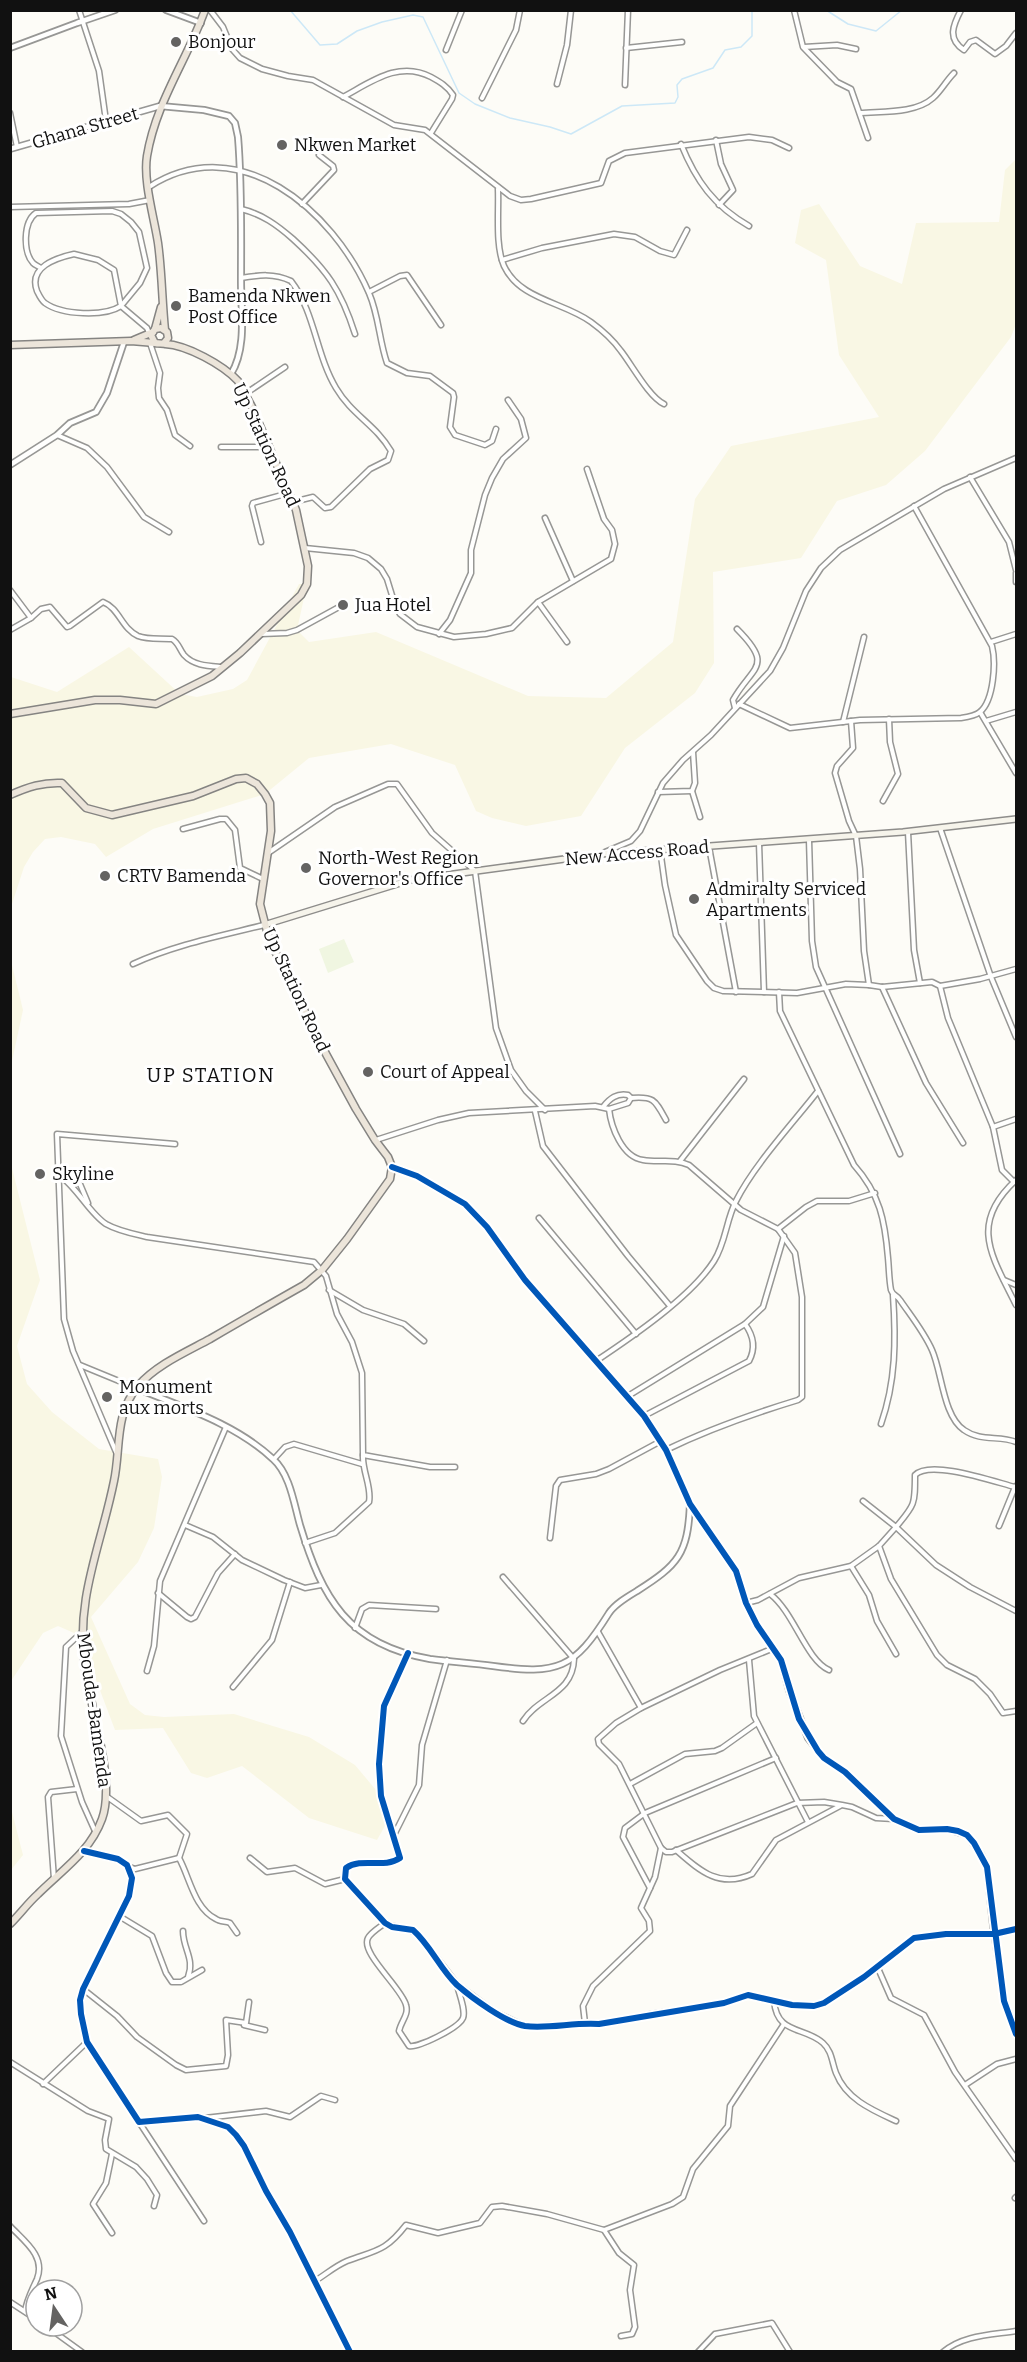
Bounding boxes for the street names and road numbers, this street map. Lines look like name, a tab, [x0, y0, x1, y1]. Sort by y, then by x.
street label: Ghana Street	[29, 102, 141, 154]
street label: Up Station Road	[228, 380, 304, 511]
street label: New Access Road	[564, 836, 710, 870]
street label: Up Station Road	[258, 925, 334, 1056]
street label: Mbouda-Bamenda	[72, 1631, 116, 1789]

